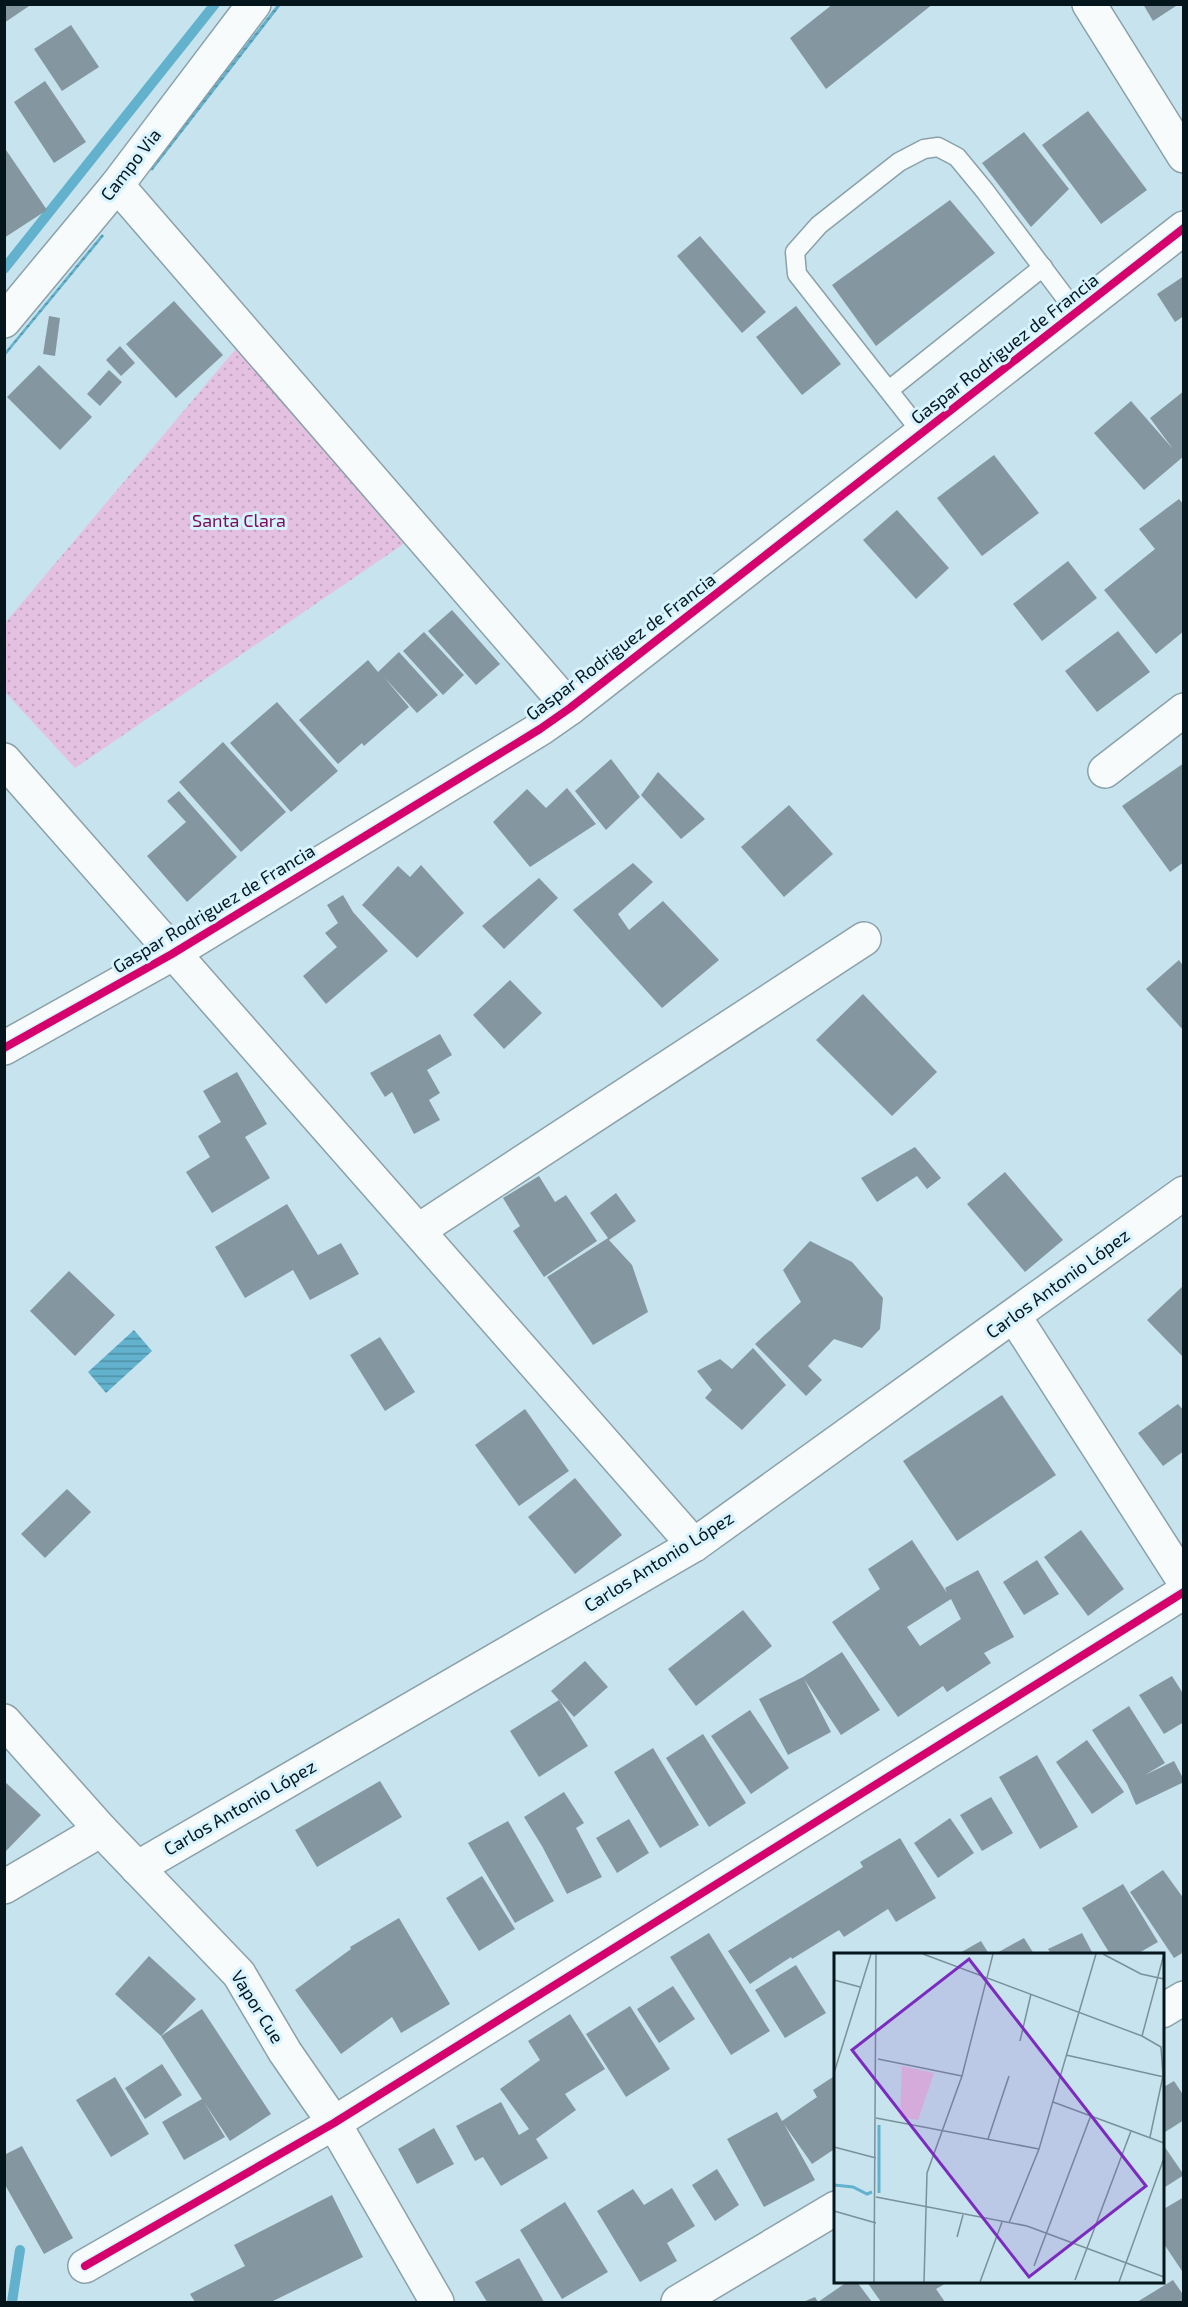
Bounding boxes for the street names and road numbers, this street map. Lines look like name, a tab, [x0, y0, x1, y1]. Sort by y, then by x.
street label: Campo Via	[95, 124, 165, 205]
street label: Gaspar Rodriguez de Francia	[906, 268, 1103, 428]
street label: Gaspar Rodriguez de Francia	[521, 568, 720, 725]
street label: Gaspar Rodriguez de Francia	[108, 839, 319, 977]
street label: Carlos Antonio López	[981, 1224, 1134, 1343]
street label: Carlos Antonio López	[580, 1506, 737, 1616]
street label: Carlos Antonio López	[159, 1755, 320, 1860]
street label: Vapor Cue	[227, 1966, 289, 2047]

